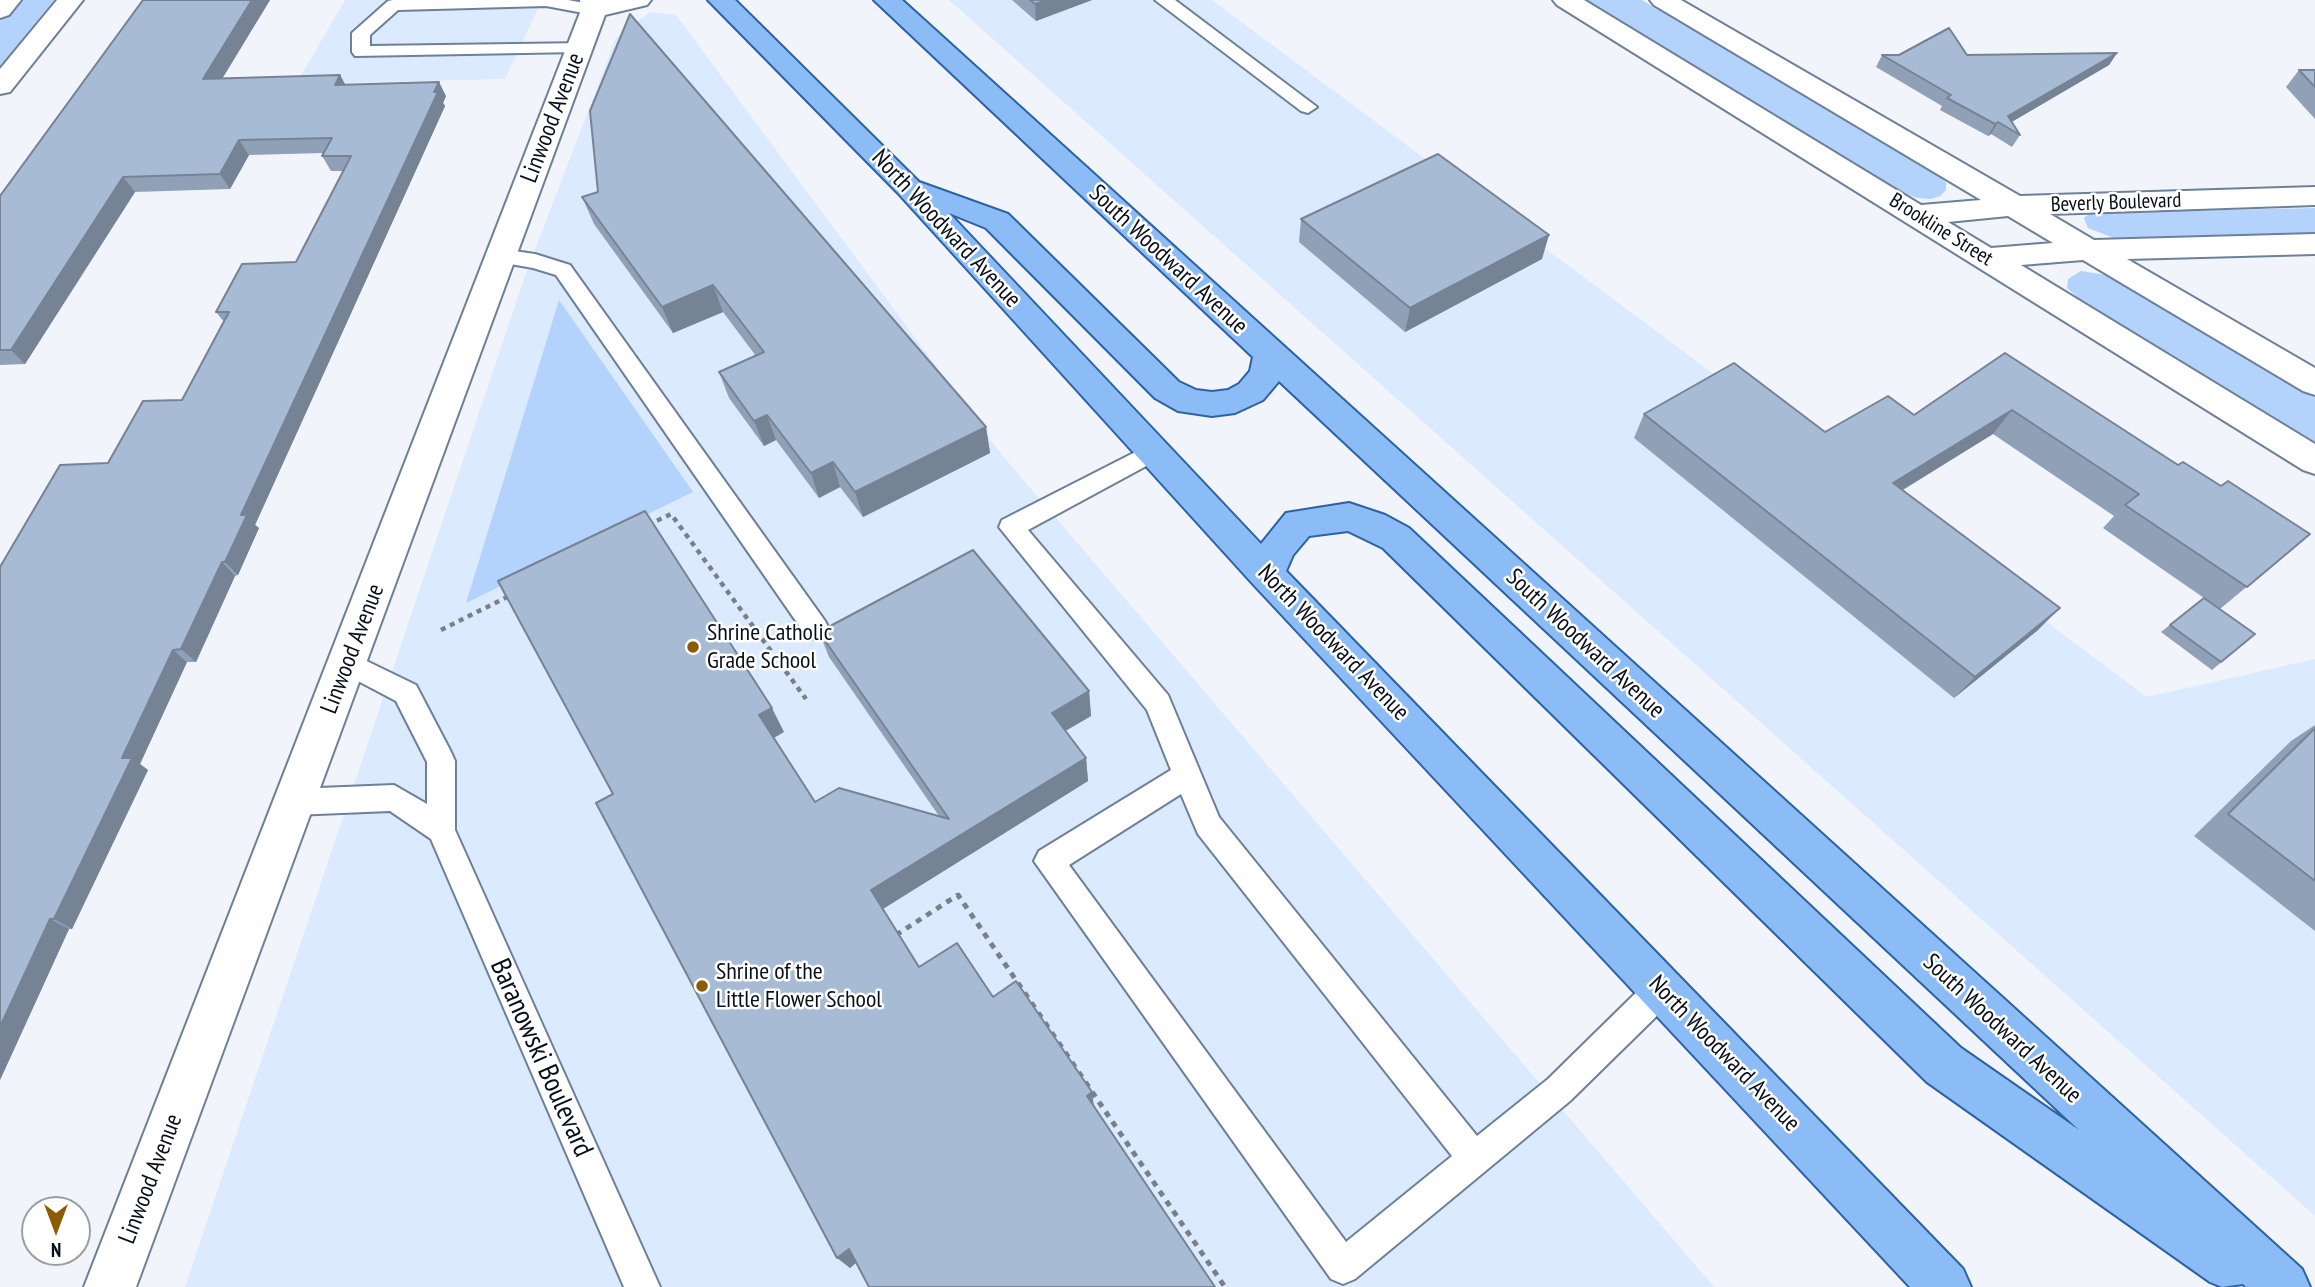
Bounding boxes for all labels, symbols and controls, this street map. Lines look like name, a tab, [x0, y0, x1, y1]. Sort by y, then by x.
street label: Linwood Avenue	[515, 49, 591, 187]
street label: North Woodward Avenue	[865, 144, 1027, 314]
street label: South Woodward Avenue	[1083, 179, 1253, 341]
street label: Brookline Street	[1885, 188, 1997, 272]
street label: Beverly Boulevard	[2050, 188, 2182, 218]
street label: North Woodward Avenue	[1251, 559, 1415, 727]
street label: South Woodward Avenue	[1500, 563, 1670, 725]
street label: Linwood Avenue	[315, 580, 391, 718]
place label: Shrine Catholic Grade School	[707, 619, 832, 675]
marker: Shrine Catholic Grade School	[685, 639, 701, 655]
street label: South Woodward Avenue	[1917, 948, 2087, 1110]
street label: Baranowski Boulevard	[482, 954, 600, 1162]
place label: Shrine of the Little Flower School	[716, 958, 882, 1014]
street label: North Woodward Avenue	[1642, 970, 1806, 1138]
marker: Shrine of the Little Flower School	[694, 978, 710, 994]
street label: Linwood Avenue	[113, 1110, 189, 1248]
north arrow	[21, 1196, 91, 1266]
text: N	[51, 1238, 61, 1262]

